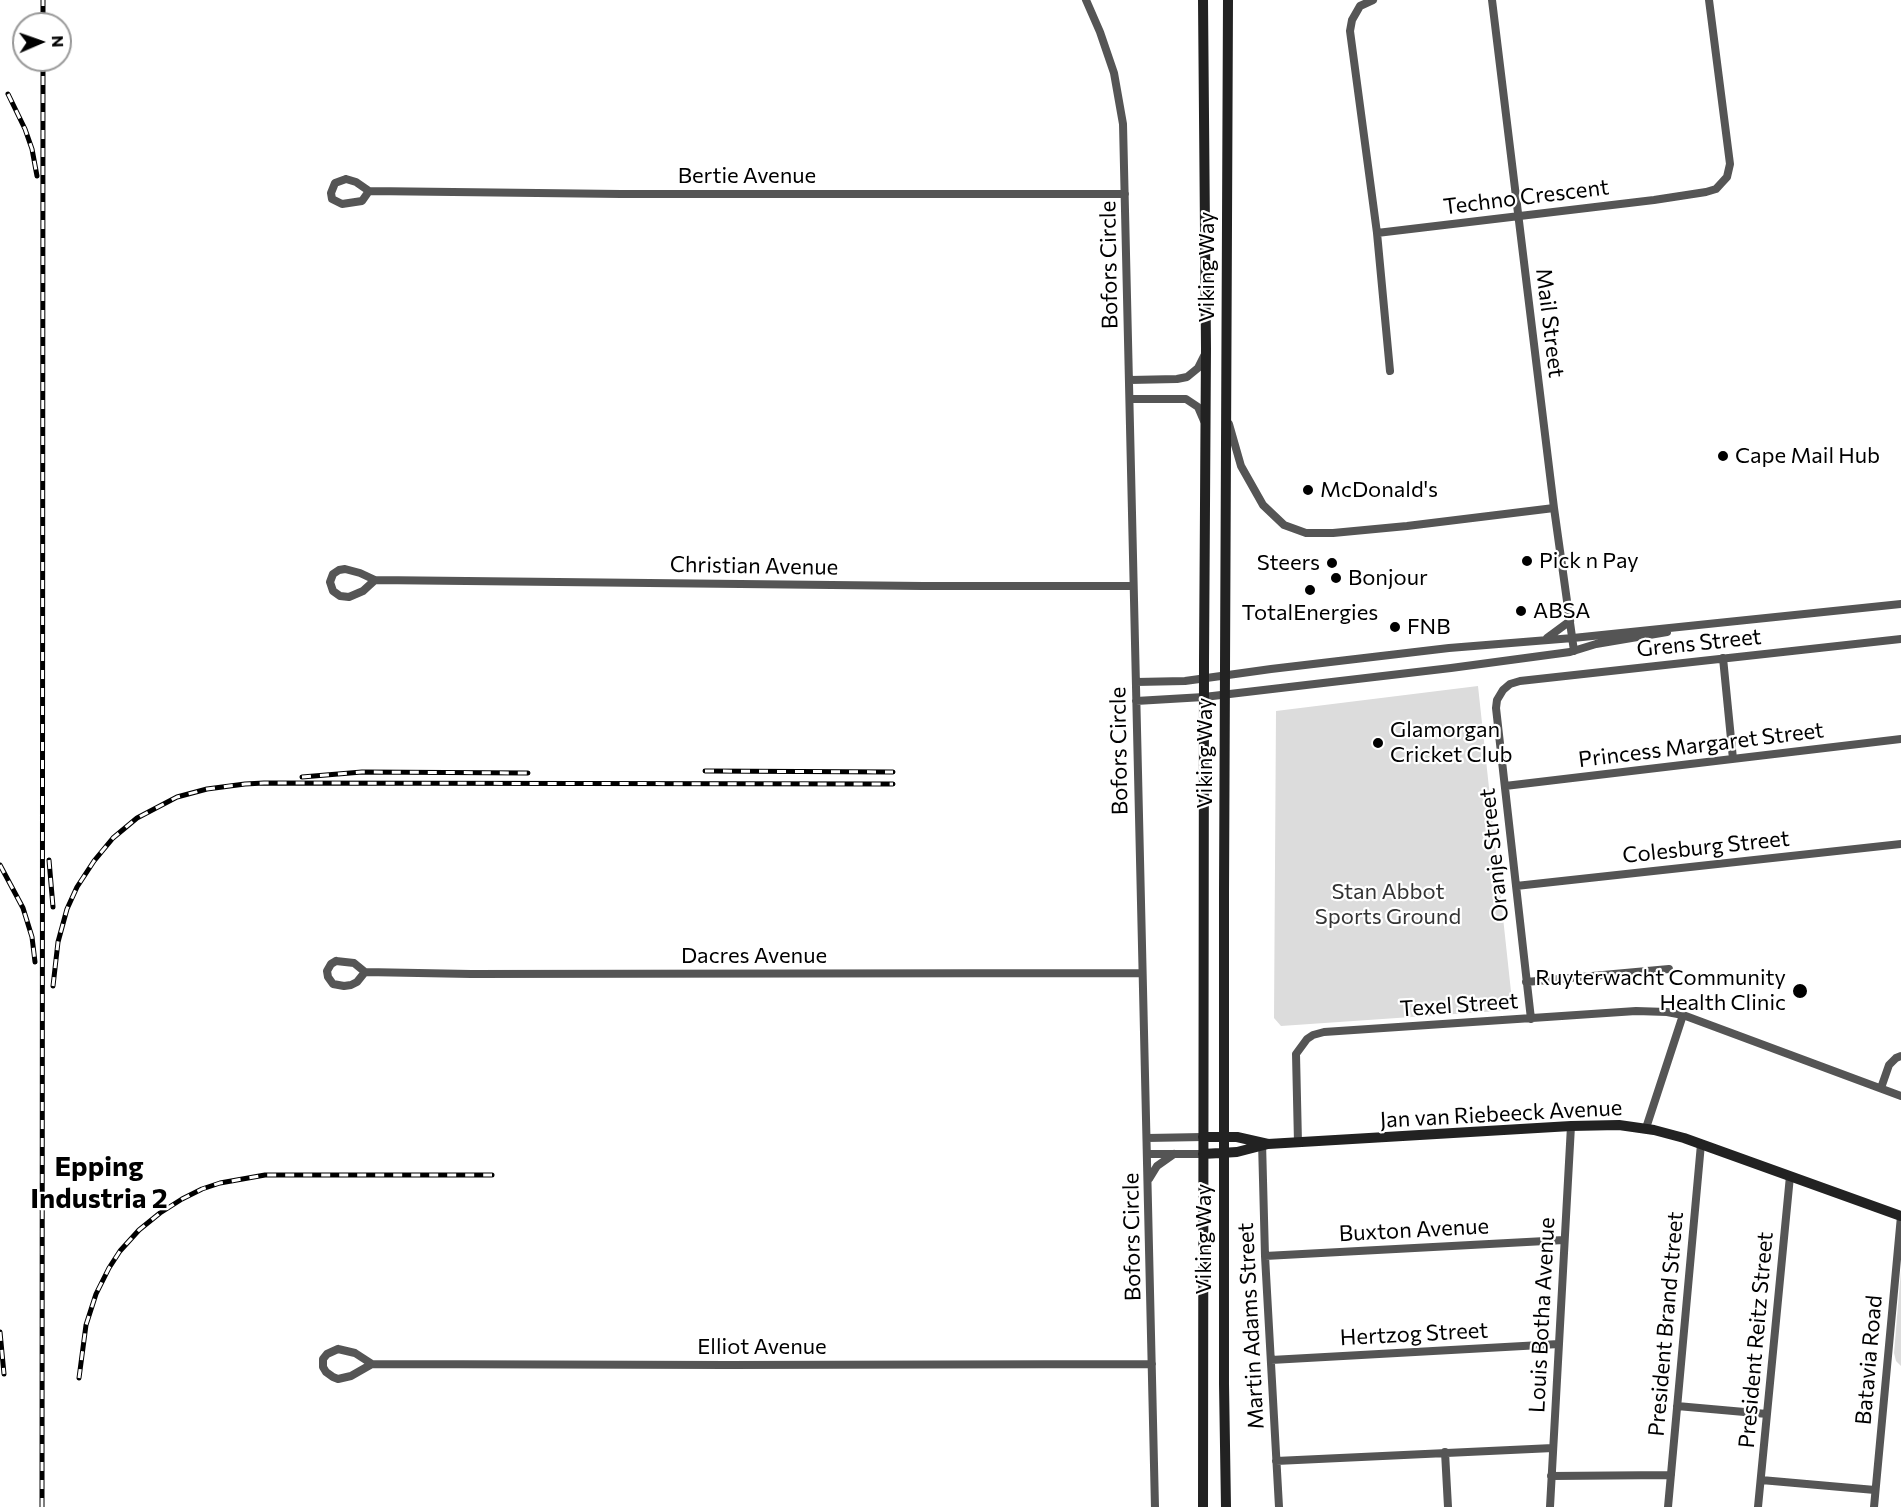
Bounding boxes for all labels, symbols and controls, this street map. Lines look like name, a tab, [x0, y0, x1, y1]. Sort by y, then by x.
north arrow	[12, 12, 72, 72]
text: N	[49, 35, 68, 48]
street label: Bertie Avenue	[678, 163, 816, 189]
street label: Techno Crescent	[1442, 174, 1610, 220]
street label: Bofors Circle	[1095, 201, 1123, 329]
street label: Viking Way	[1194, 212, 1220, 322]
street label: Mail Street	[1530, 267, 1570, 379]
place label: Cape Mail Hub	[1735, 443, 1880, 469]
marker: Cape Mail Hub	[1716, 449, 1730, 463]
place label: McDonald's	[1320, 477, 1438, 503]
marker: McDonald's	[1301, 483, 1315, 497]
place label: Pick n Pay	[1539, 548, 1639, 574]
place label: Steers	[1257, 550, 1320, 576]
street label: Christian Avenue	[670, 551, 838, 581]
marker: Pick n Pay	[1520, 554, 1534, 568]
marker: Steers	[1325, 556, 1339, 570]
place label: Bonjour	[1348, 565, 1428, 591]
marker: Bonjour	[1329, 571, 1343, 585]
marker: TotalEnergies	[1303, 583, 1317, 597]
place label: ABSA	[1533, 598, 1590, 624]
place label: TotalEnergies	[1242, 600, 1378, 626]
marker: ABSA	[1514, 604, 1528, 618]
place label: FNB	[1407, 614, 1450, 640]
marker: FNB	[1388, 620, 1402, 634]
street label: Grens Street	[1635, 623, 1763, 663]
street label: Bofors Circle	[1105, 687, 1133, 815]
street label: Viking Way	[1192, 698, 1218, 808]
place label: Glamorgan Cricket Club	[1390, 717, 1512, 768]
street label: Princess Margaret Street	[1577, 717, 1825, 773]
marker: Glamorgan Cricket Club	[1371, 736, 1385, 750]
street label: Oranje Street	[1474, 787, 1514, 923]
street label: Colesburg Street	[1621, 825, 1791, 869]
park label: Stan Abbot Sports Ground	[1315, 879, 1461, 930]
street label: Dacres Avenue	[681, 943, 827, 969]
place label: Ruyterwacht Community Health Clinic	[1535, 965, 1786, 1016]
marker: Ruyterwacht Community Health Clinic	[1791, 982, 1809, 1000]
street label: Texel Street	[1399, 988, 1519, 1022]
street label: Jan van Riebeeck Avenue	[1379, 1094, 1623, 1134]
district label: Epping Industria 2	[30, 1150, 168, 1216]
street label: Bofors Circle	[1118, 1173, 1146, 1301]
street label: Viking Way	[1191, 1184, 1217, 1294]
street label: President Brand Street	[1643, 1210, 1689, 1438]
street label: Buxton Avenue	[1338, 1213, 1490, 1247]
street label: Louis Botha Avenue	[1524, 1217, 1560, 1413]
street label: Martin Adams Street	[1232, 1222, 1270, 1430]
street label: President Reitz Street	[1733, 1231, 1779, 1449]
street label: Batavia Road	[1850, 1294, 1888, 1426]
street label: Hertzog Street	[1339, 1317, 1489, 1351]
street label: Elliot Avenue	[697, 1334, 827, 1360]

